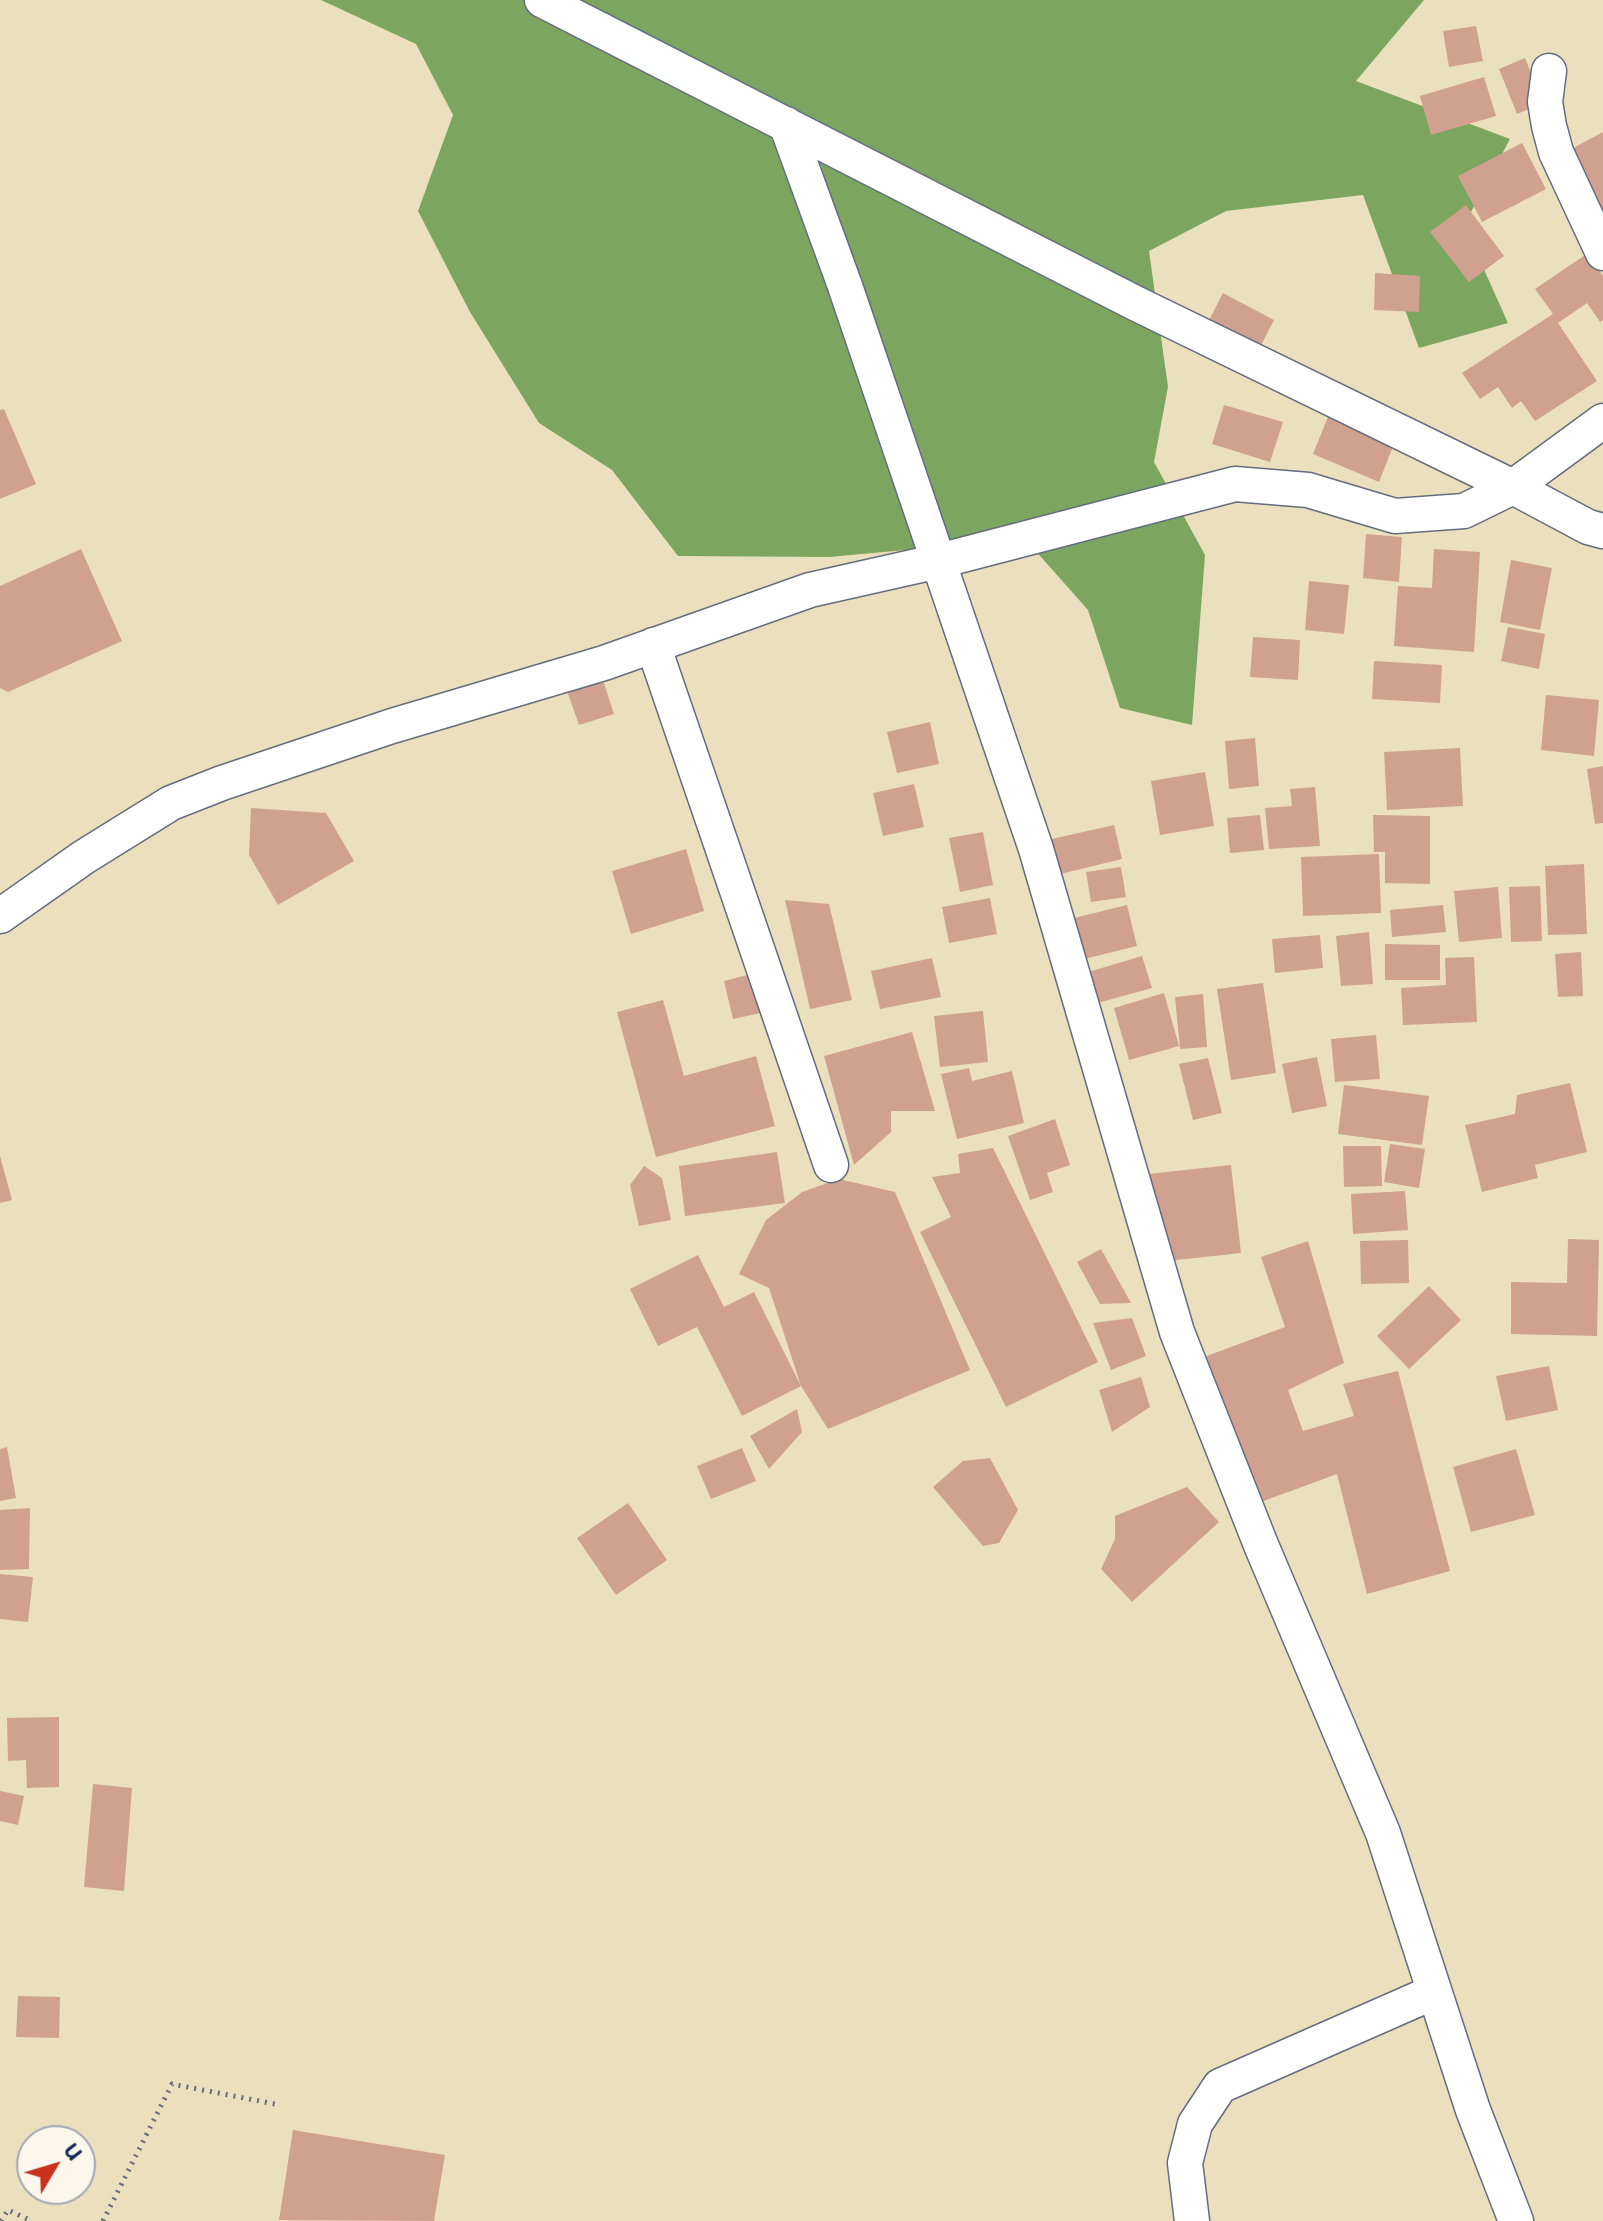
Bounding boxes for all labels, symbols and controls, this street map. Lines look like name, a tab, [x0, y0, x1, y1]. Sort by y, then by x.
north arrow	[16, 2125, 96, 2205]
text: U	[58, 2136, 90, 2166]

